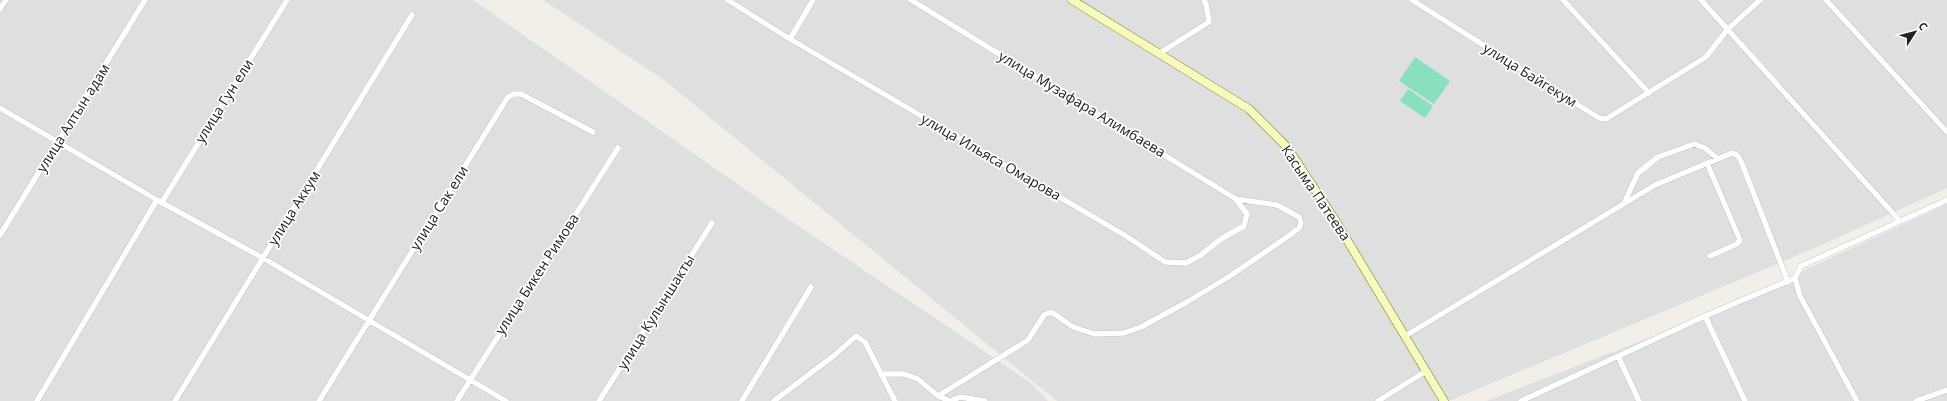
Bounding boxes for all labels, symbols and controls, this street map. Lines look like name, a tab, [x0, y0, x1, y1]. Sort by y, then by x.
north arrow	[1895, 12, 1935, 52]
text: С	[1915, 19, 1932, 33]
street label: улица Байгекум	[1480, 38, 1581, 111]
street label: улица Музафара Алимбаева	[995, 46, 1169, 161]
street label: улица Гун ели	[190, 55, 257, 146]
street label: улица Алтын адам	[31, 60, 114, 176]
street label: улица Ильяса Омарова	[918, 109, 1065, 204]
street label: Касыма Патеева	[1277, 141, 1355, 244]
street label: улица Сак ели	[405, 162, 472, 254]
street label: улица Аккум	[263, 167, 324, 249]
street label: улица Бикен Римова	[490, 209, 583, 338]
street label: улица Кулыншакты	[613, 251, 699, 373]

